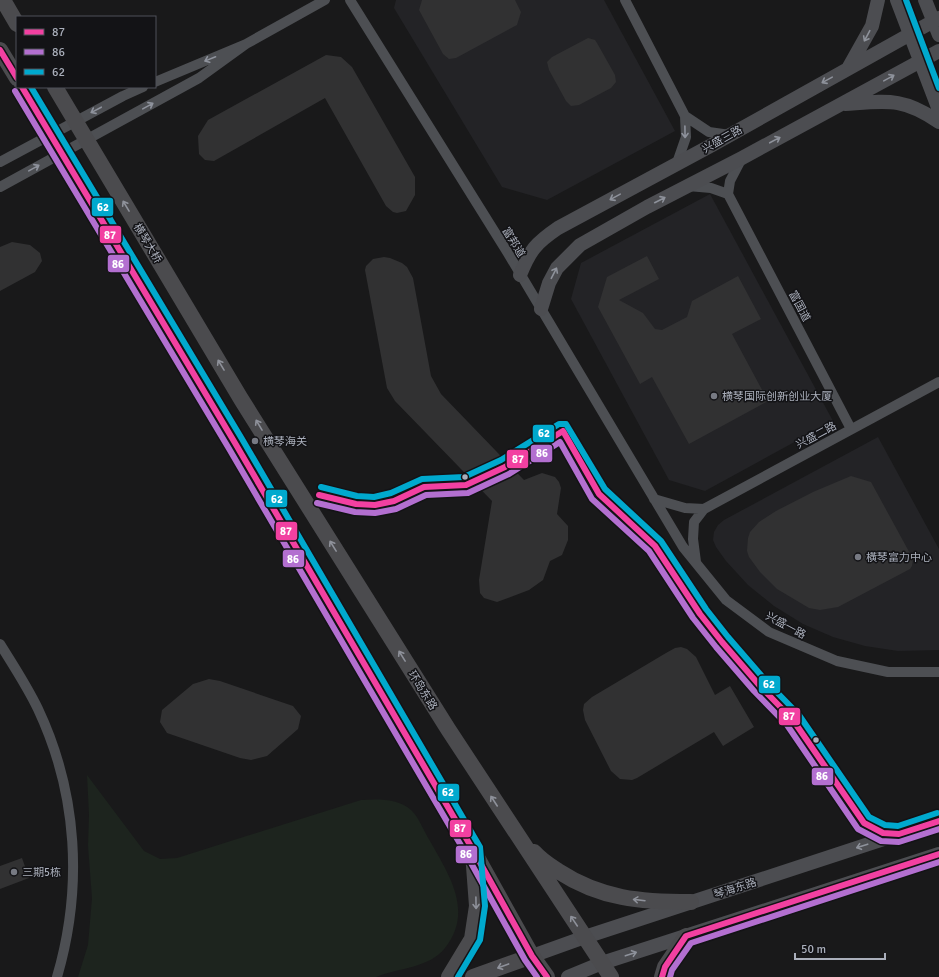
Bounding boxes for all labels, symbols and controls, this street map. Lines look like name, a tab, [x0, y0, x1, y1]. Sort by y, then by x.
legend	[16, 16, 156, 88]
text: 87	[52, 25, 65, 40]
one-way arrow	[863, 29, 870, 41]
text: 86	[52, 45, 65, 60]
one-way arrow	[204, 55, 216, 63]
text: 62	[52, 65, 65, 80]
one-way arrow	[883, 74, 895, 81]
one-way arrow	[821, 76, 833, 84]
one-way arrow	[142, 101, 154, 109]
one-way arrow	[90, 107, 102, 115]
street label: 兴盛三路	[700, 123, 745, 156]
one-way arrow	[682, 125, 689, 138]
one-way arrow	[769, 136, 781, 143]
one-way arrow	[28, 164, 40, 171]
one-way arrow	[609, 193, 621, 201]
one-way arrow	[654, 196, 666, 203]
line badge: 62	[91, 197, 114, 217]
one-way arrow	[121, 200, 129, 212]
text: 62	[97, 201, 109, 214]
street label: 横琴大桥	[131, 221, 164, 265]
line badge: 87	[99, 225, 122, 244]
street label: 富邦道	[500, 225, 528, 260]
text: 87	[104, 229, 116, 242]
line badge: 86	[107, 254, 130, 273]
text: 86	[112, 258, 124, 271]
one-way arrow	[551, 267, 558, 279]
street label: 富国道	[786, 289, 813, 324]
one-way arrow	[217, 359, 225, 371]
place label: 横琴国际创新创业大厦	[722, 390, 832, 403]
marker: 横琴国际创新创业大厦	[709, 391, 719, 401]
one-way arrow	[254, 419, 262, 431]
street label: 兴盛二路	[794, 419, 839, 452]
line badge: 62	[532, 424, 555, 443]
text: 62	[538, 427, 550, 440]
place label: 横琴海关	[263, 435, 307, 448]
marker: 横琴海关	[250, 436, 260, 446]
line badge: 86	[530, 444, 553, 463]
text: 86	[536, 447, 548, 460]
line badge: 87	[506, 449, 529, 469]
text: 87	[512, 453, 524, 466]
unlabelled marker	[460, 472, 470, 482]
line badge: 62	[265, 489, 288, 508]
text: 62	[271, 493, 283, 506]
line badge: 87	[275, 521, 298, 541]
text: 87	[280, 525, 292, 538]
one-way arrow	[329, 541, 337, 552]
line badge: 86	[282, 549, 305, 568]
place label: 橫琴富力中心	[866, 551, 932, 564]
marker: 橫琴富力中心	[853, 552, 863, 562]
text: 86	[287, 553, 299, 566]
street label: 兴盛一路	[763, 609, 808, 642]
one-way arrow	[398, 651, 406, 662]
street label: 环岛东路	[405, 668, 440, 712]
line badge: 62	[758, 675, 781, 694]
text: 62	[763, 678, 775, 691]
line badge: 87	[778, 707, 801, 726]
text: 87	[783, 710, 795, 723]
unlabelled marker	[811, 735, 821, 745]
line badge: 86	[811, 767, 834, 786]
text: 86	[816, 770, 828, 783]
line badge: 62	[437, 783, 460, 802]
text: 62	[442, 786, 454, 799]
one-way arrow	[490, 796, 498, 807]
line badge: 87	[449, 819, 472, 838]
text: 87	[454, 822, 466, 835]
one-way arrow	[856, 843, 869, 850]
line badge: 86	[455, 845, 478, 864]
text: 86	[460, 848, 472, 861]
place label: 三期5栋	[22, 866, 61, 879]
marker: 三期5栋	[9, 867, 19, 877]
street label: 琴海东路	[712, 875, 758, 901]
one-way arrow	[472, 896, 480, 909]
one-way arrow	[632, 896, 645, 904]
one-way arrow	[570, 916, 578, 927]
scale bar	[795, 935, 885, 961]
text: 50 m	[801, 942, 826, 957]
one-way arrow	[624, 950, 637, 957]
one-way arrow	[497, 963, 509, 971]

